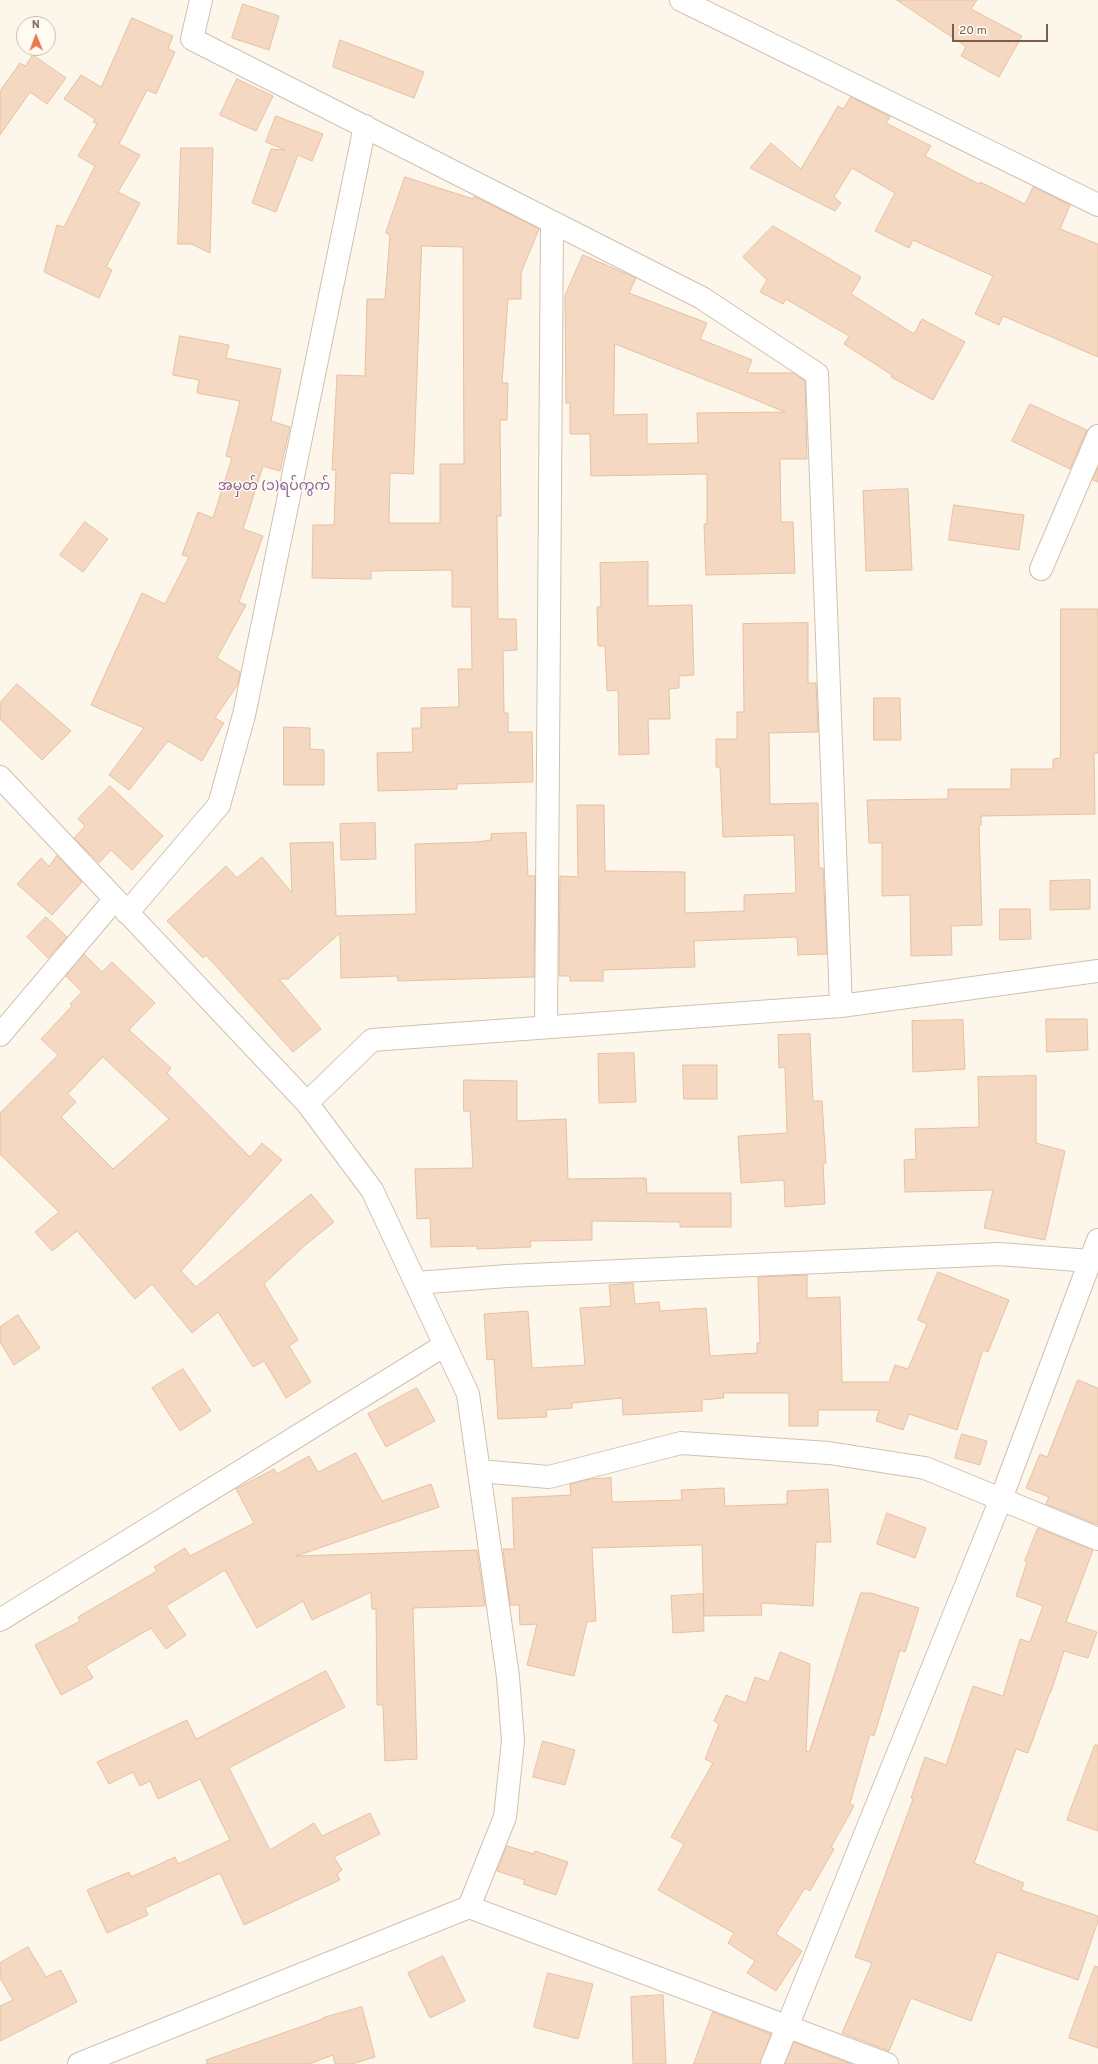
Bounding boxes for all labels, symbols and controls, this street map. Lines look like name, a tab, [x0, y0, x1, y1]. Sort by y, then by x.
north arrow	[16, 16, 56, 56]
scale bar	[954, 16, 1050, 42]
text: N	[32, 18, 40, 32]
text: 20 m	[959, 23, 987, 39]
district label: အမှတ် (၁)ရပ်ကွက်	[218, 479, 330, 495]

